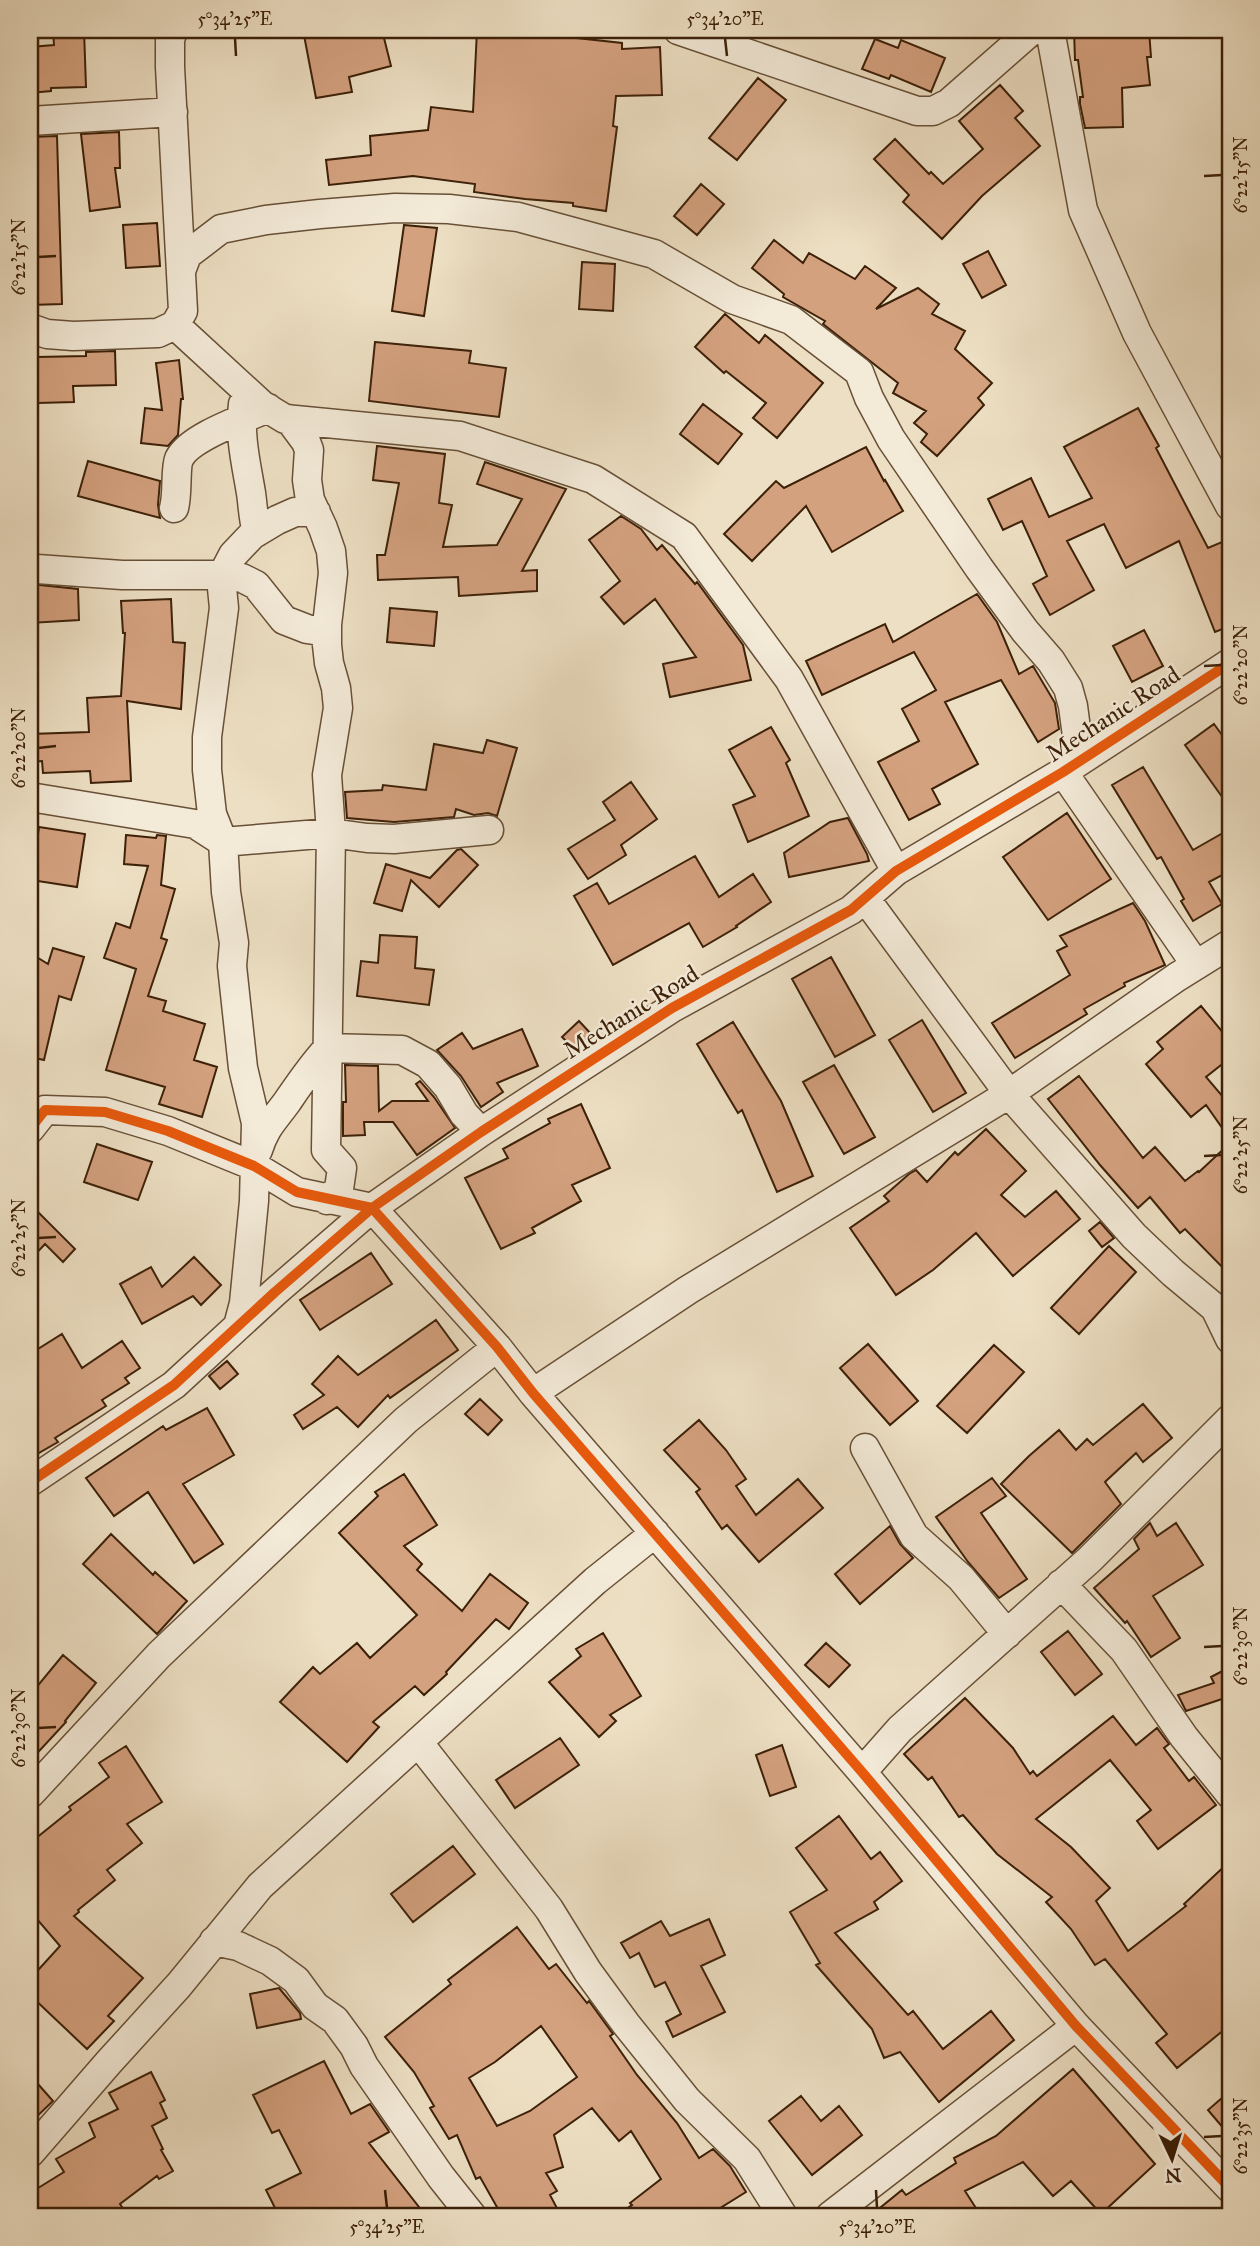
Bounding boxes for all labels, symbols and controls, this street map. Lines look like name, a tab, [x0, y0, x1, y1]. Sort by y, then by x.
text: 5°34'25"E	[198, 8, 273, 30]
text: 5°34'20"E	[686, 8, 764, 30]
text: 6°22'15"N	[1230, 137, 1252, 213]
text: 6°22'15"N	[8, 219, 30, 295]
text: 6°22'20"N	[1230, 625, 1252, 705]
street label: Mechanic Road	[1040, 659, 1186, 769]
text: 6°22'20"N	[8, 708, 30, 788]
street label: Mechanic Road	[558, 958, 704, 1066]
text: 6°22'25"N	[1230, 1116, 1252, 1194]
text: 6°22'25"N	[8, 1199, 30, 1277]
text: 6°22'30"N	[1230, 1606, 1252, 1686]
text: 6°22'30"N	[8, 1688, 30, 1768]
text: 6°22'35"N	[1230, 2097, 1252, 2175]
north arrow	[1138, 2124, 1208, 2194]
text: N	[1164, 2163, 1182, 2187]
text: 5°34'25"E	[350, 2216, 425, 2238]
text: 5°34'20"E	[838, 2216, 916, 2238]

